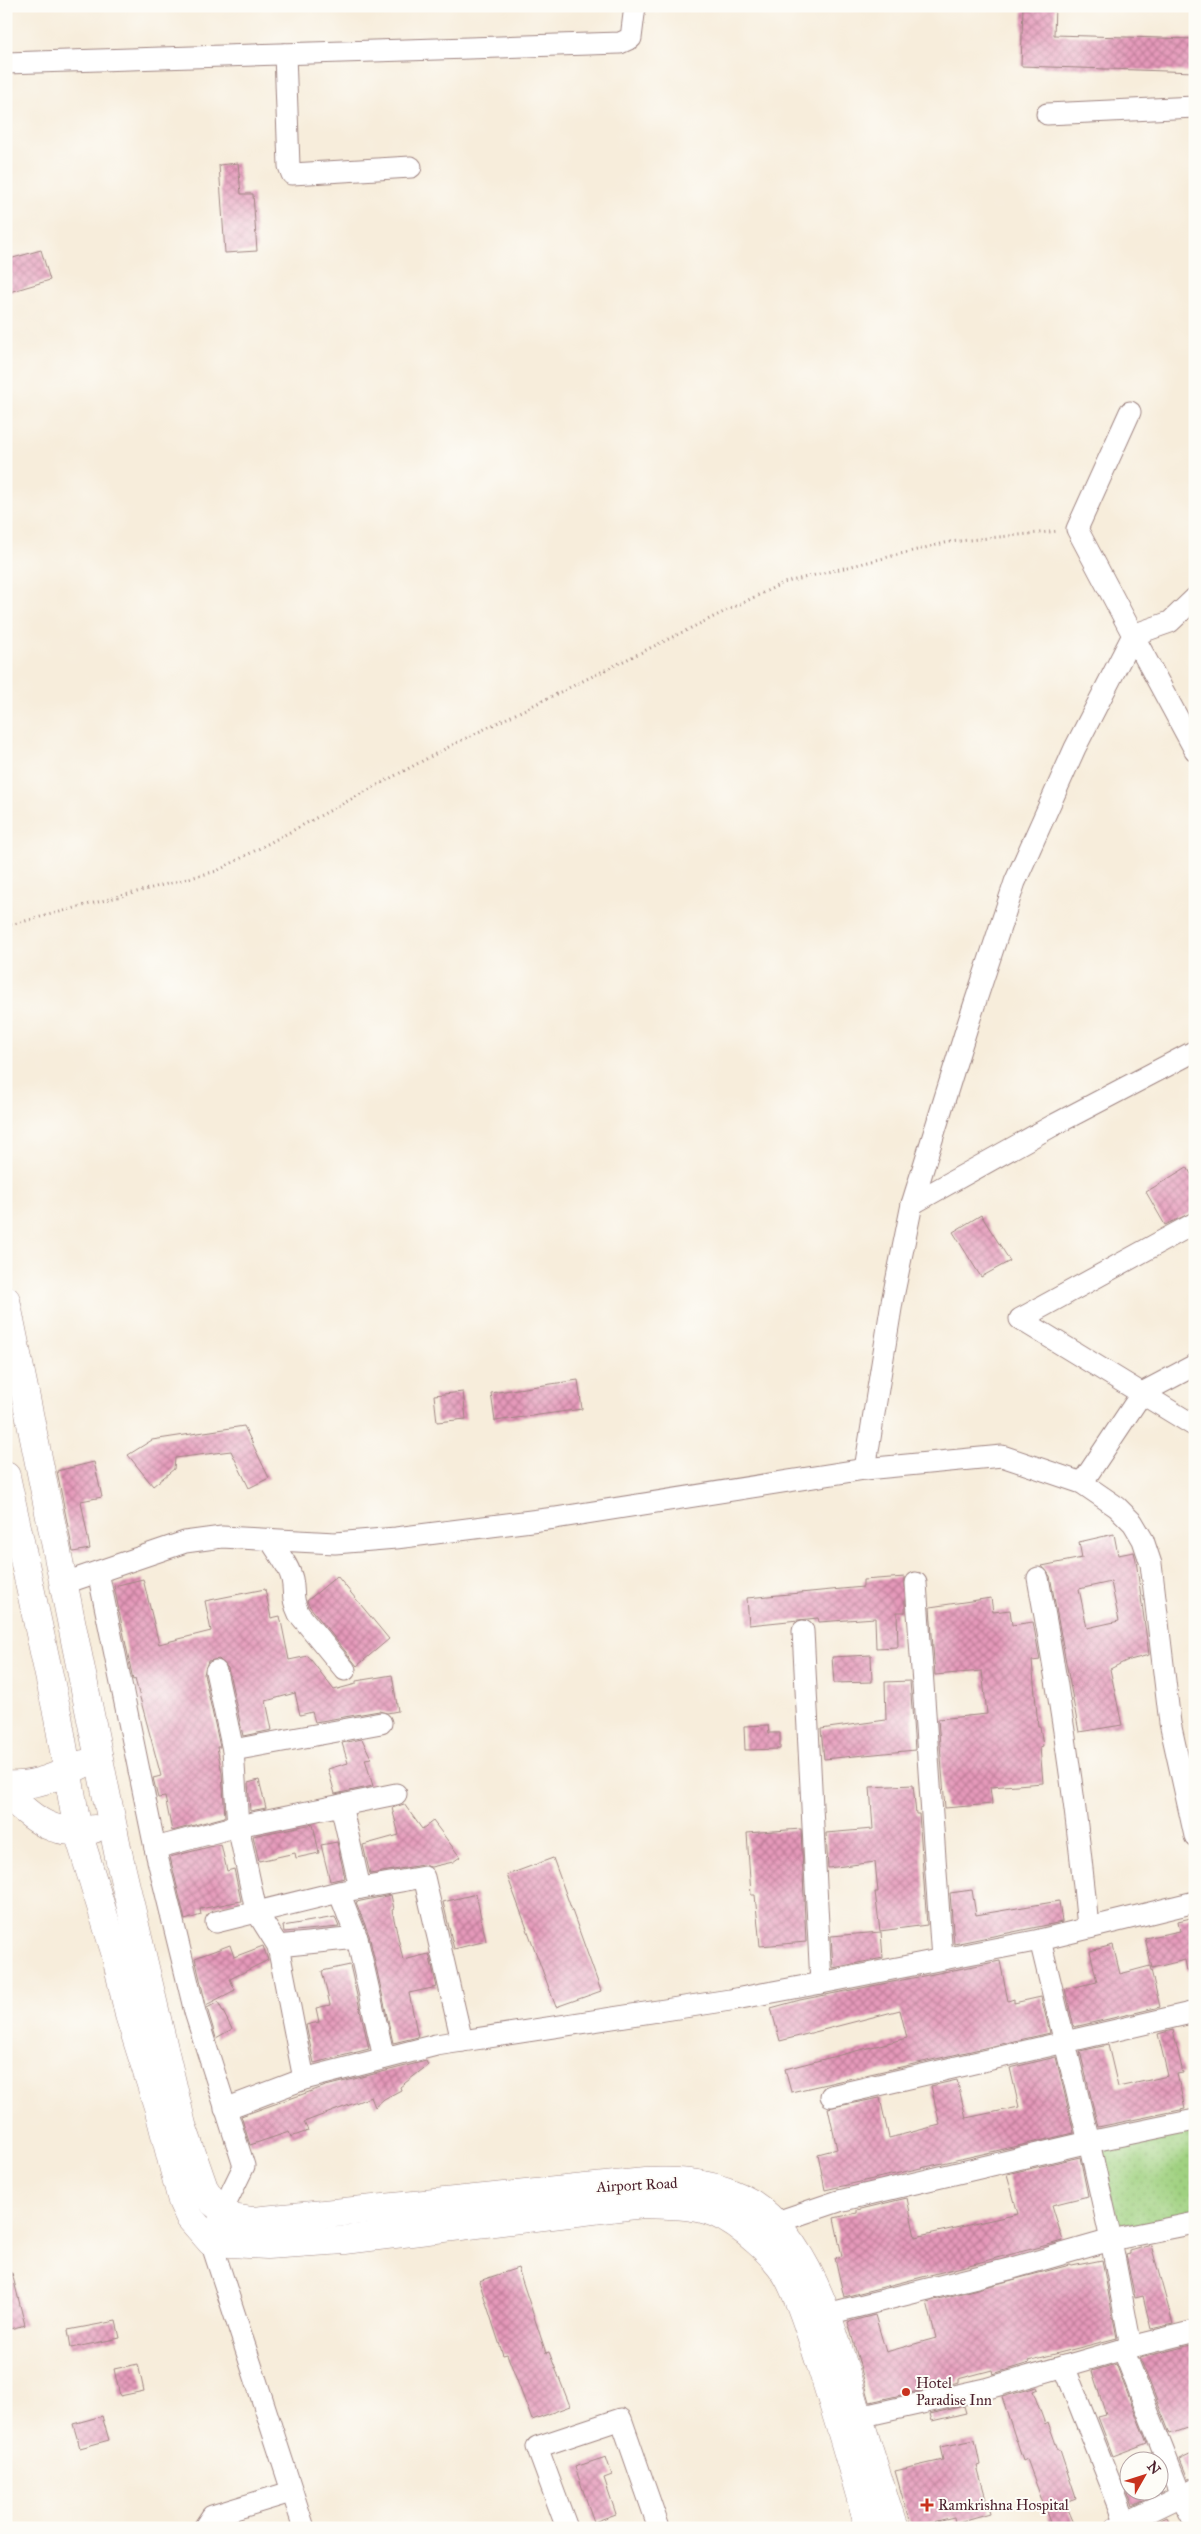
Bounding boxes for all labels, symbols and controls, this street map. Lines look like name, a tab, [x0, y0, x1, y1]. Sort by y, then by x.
street label: Airport Road	[595, 2174, 678, 2196]
place label: Hotel Paradise Inn	[916, 2374, 992, 2409]
marker: Hotel Paradise Inn	[900, 2386, 912, 2398]
north arrow	[1118, 2452, 1168, 2502]
text: N	[1143, 2458, 1164, 2478]
place label: Ramkrishna Hospital	[938, 2496, 1070, 2514]
marker: Ramkrishna Hospital	[920, 2498, 934, 2512]

